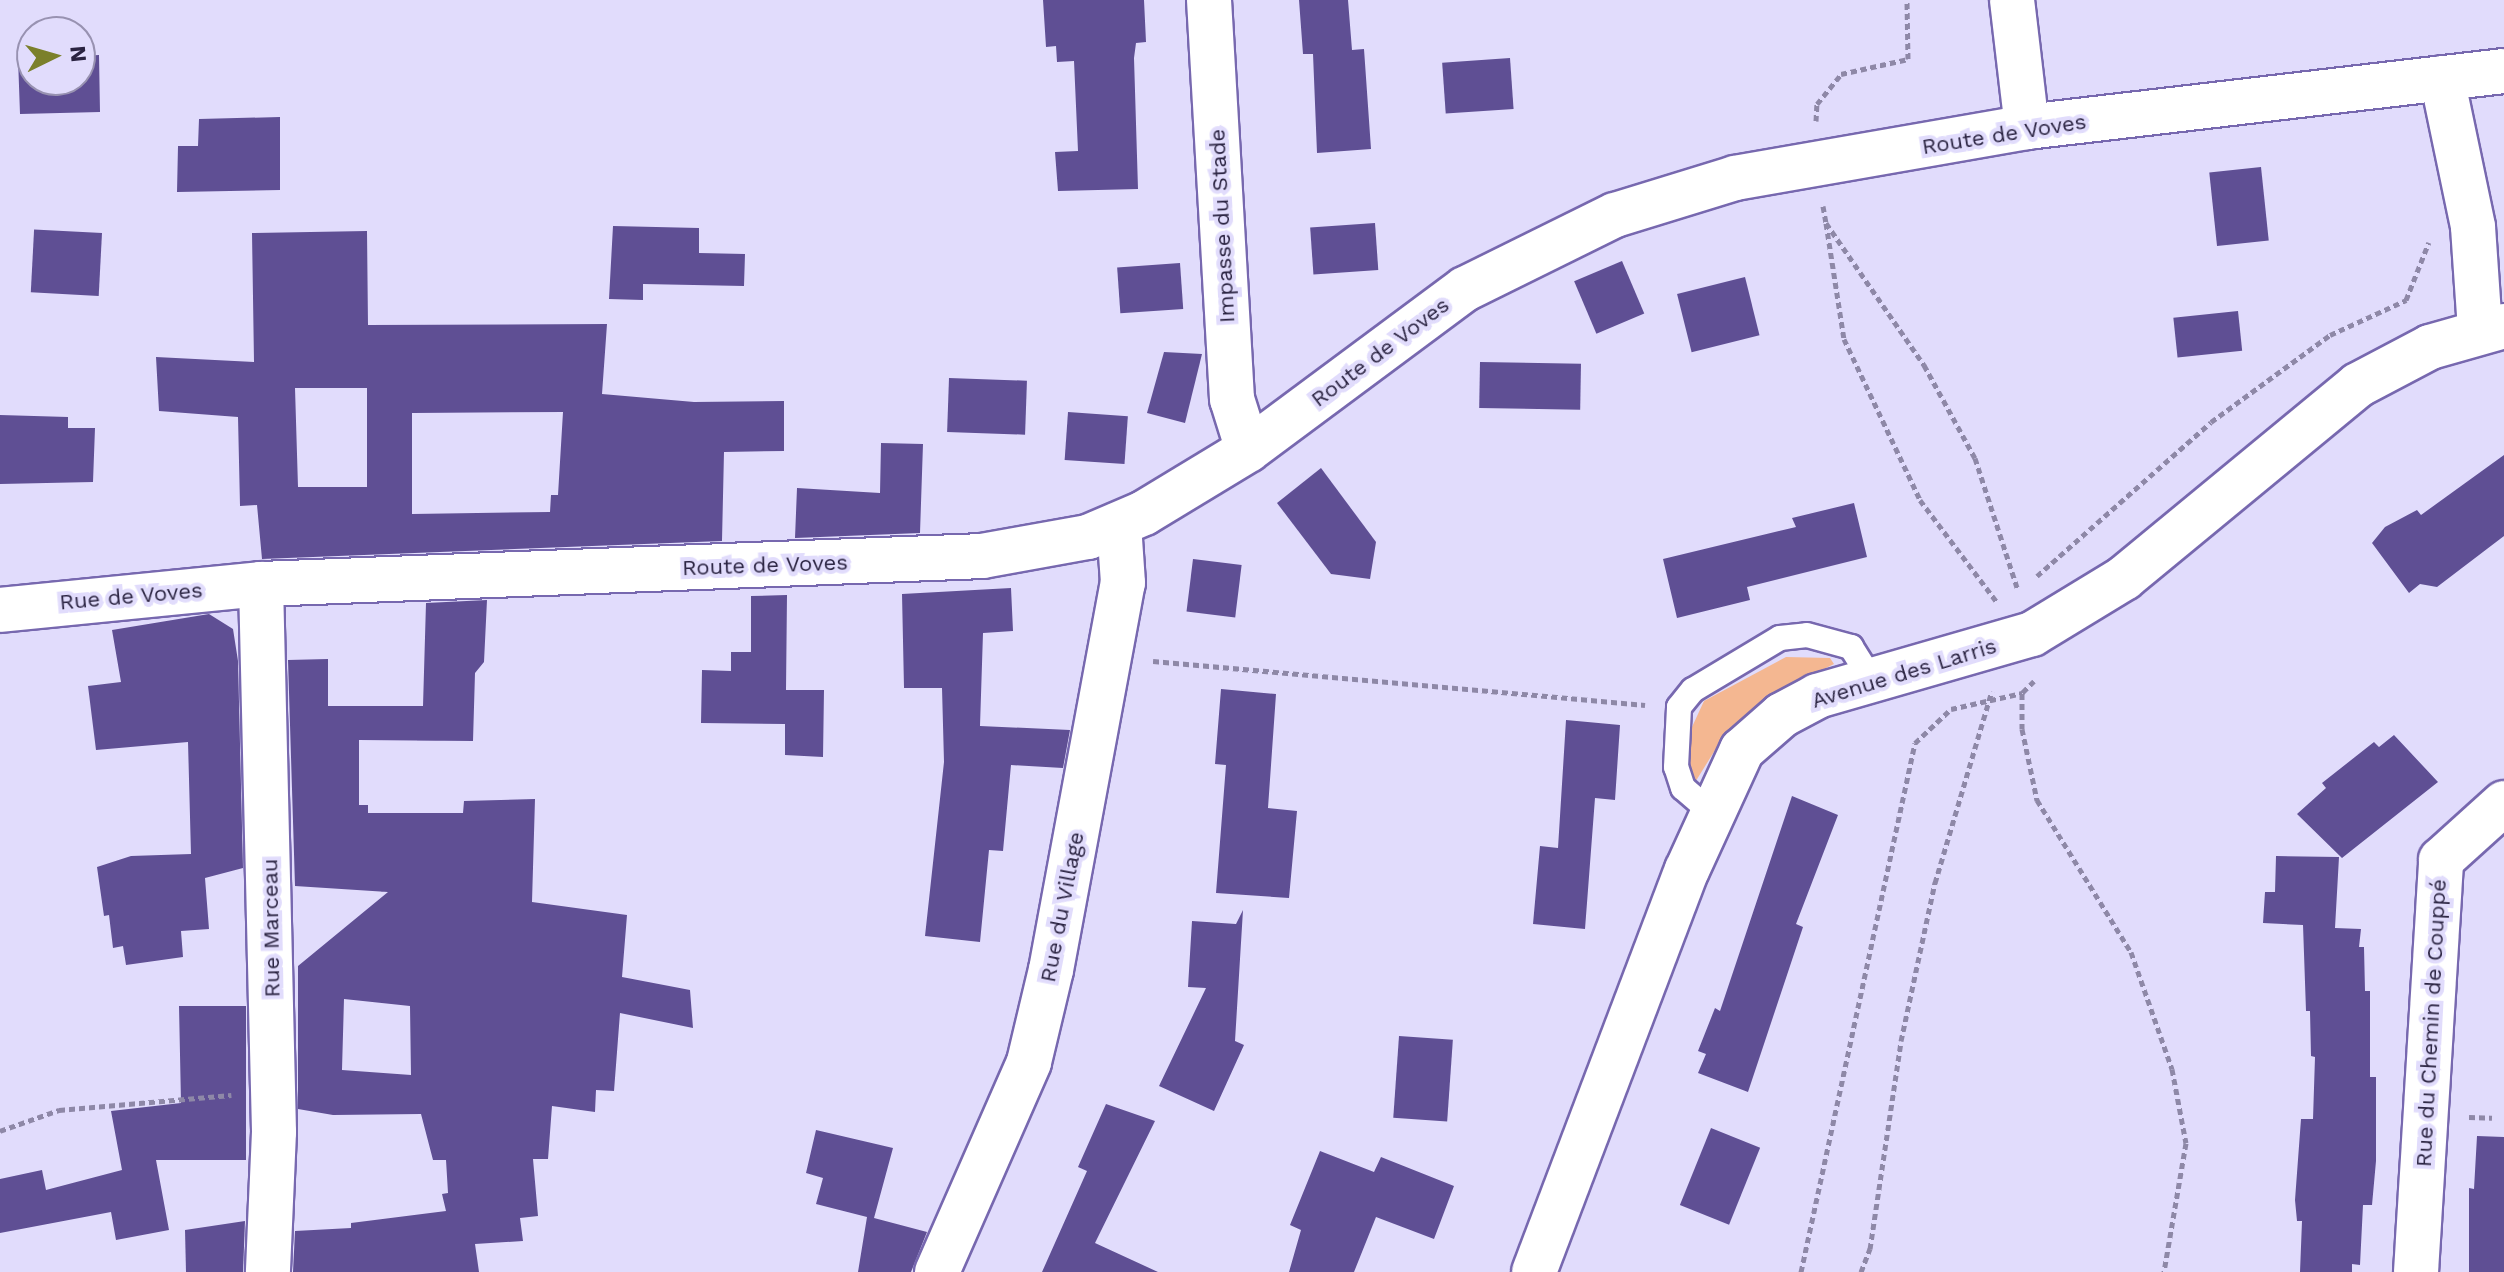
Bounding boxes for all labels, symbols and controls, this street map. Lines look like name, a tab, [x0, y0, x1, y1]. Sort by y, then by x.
north arrow	[16, 16, 96, 96]
text: N	[65, 45, 92, 63]
street label: Route de Voves	[1920, 108, 2088, 160]
street label: Impasse du Stade	[1204, 128, 1240, 324]
street label: Route de Voves	[1306, 291, 1454, 413]
street label: Route de Voves	[681, 549, 849, 581]
street label: Rue de Voves	[58, 577, 204, 615]
street label: Avenue des Larris	[1808, 632, 2000, 714]
street label: Rue du Village	[1034, 829, 1090, 985]
street label: Rue Marceau	[257, 858, 285, 998]
street label: Rue du Chemin de Couppé	[2410, 878, 2452, 1168]

